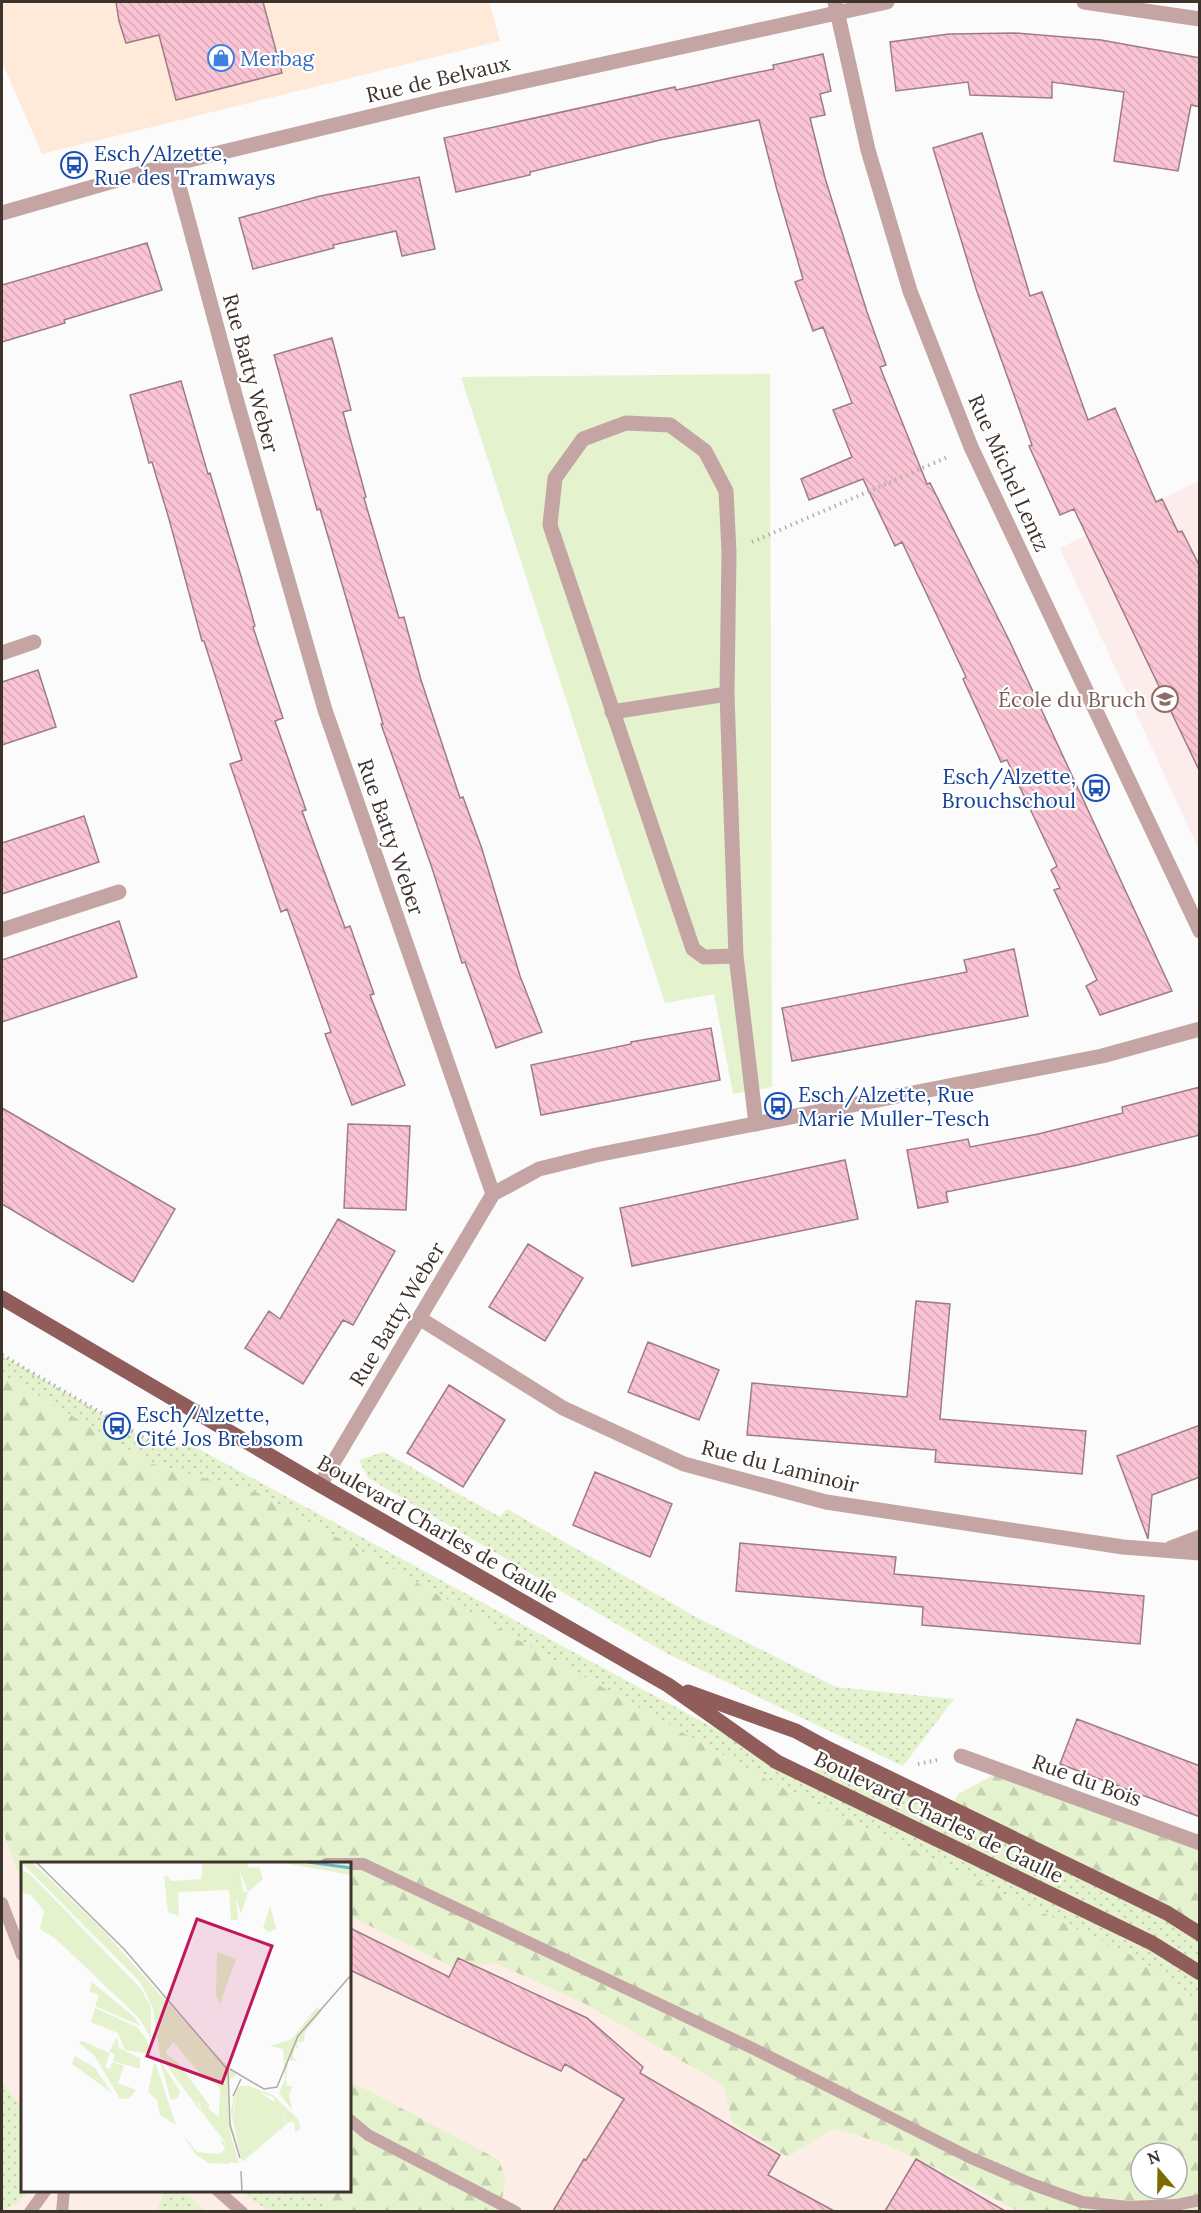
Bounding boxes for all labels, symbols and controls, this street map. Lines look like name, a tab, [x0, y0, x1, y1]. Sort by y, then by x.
shop icon: Merbag	[206, 43, 236, 73]
place label: Merbag	[240, 45, 315, 72]
street label: Rue de Belvaux	[363, 49, 513, 109]
place label: Esch/Alzette, Rue des Tramways	[94, 140, 275, 191]
bus stop icon: Esch/Alzette, Rue des Tramways	[59, 150, 89, 180]
street label: Rue Batty Weber	[217, 290, 285, 456]
street label: Rue Michel Lentz	[962, 390, 1056, 556]
school or university icon: École du Bruch	[1150, 684, 1180, 714]
place label: École du Bruch	[998, 686, 1146, 713]
street label: Rue Batty Weber	[352, 755, 430, 919]
place label: Esch/Alzette, Brouchschoul	[942, 763, 1076, 814]
bus stop icon: Esch/Alzette, Brouchschoul	[1081, 773, 1111, 803]
place label: Esch/Alzette, Rue Marie Muller-Tesch	[798, 1081, 990, 1132]
bus stop icon: Esch/Alzette, Rue Marie Muller-Tesch	[763, 1091, 793, 1121]
street label: Rue Batty Weber	[343, 1237, 451, 1391]
place label: Esch/Alzette, Cité Jos Brebsom	[136, 1401, 304, 1452]
bus stop icon: Esch/Alzette, Cité Jos Brebsom	[102, 1411, 132, 1441]
street label: Rue du Laminoir	[698, 1433, 862, 1499]
street label: Boulevard Charles de Gaulle	[313, 1449, 563, 1609]
street label: Boulevard Charles de Gaulle	[810, 1745, 1068, 1889]
street label: Rue du Bois	[1029, 1748, 1145, 1812]
inset map	[21, 1862, 351, 2192]
north arrow	[1129, 2141, 1189, 2201]
text: N	[1145, 2145, 1163, 2168]

